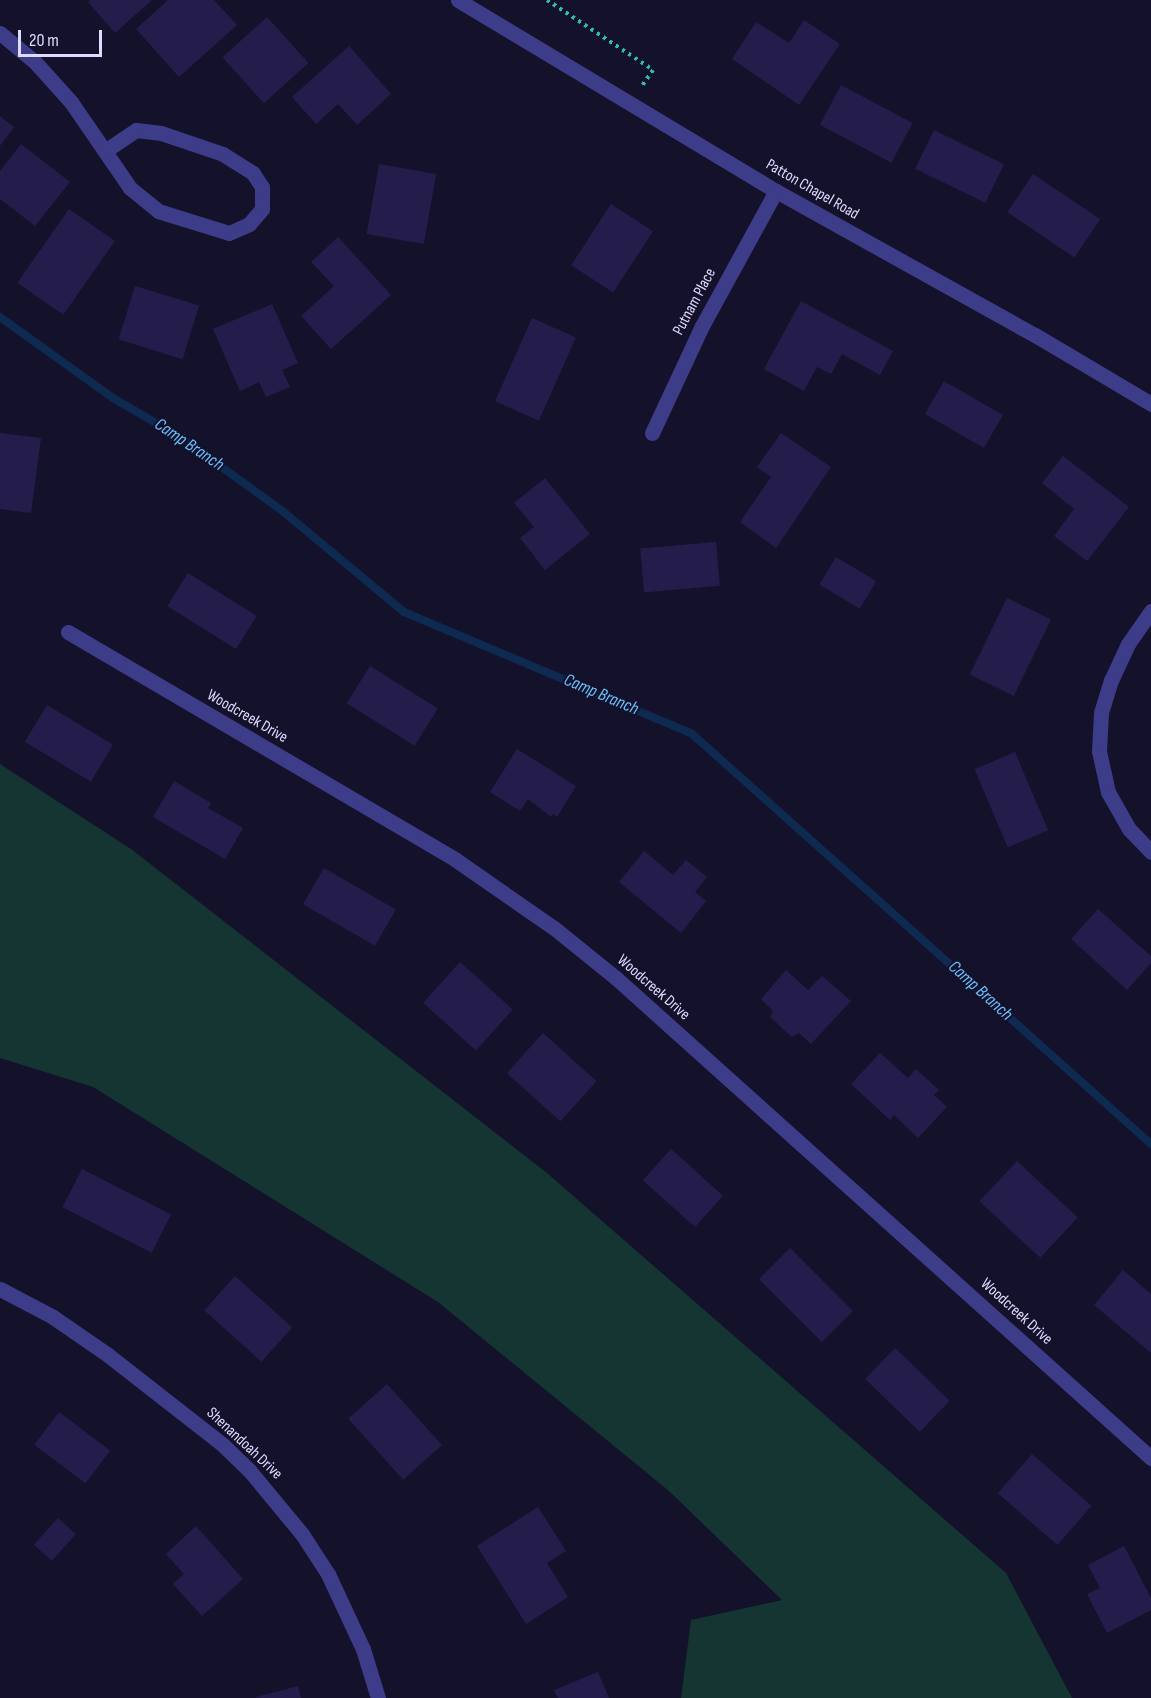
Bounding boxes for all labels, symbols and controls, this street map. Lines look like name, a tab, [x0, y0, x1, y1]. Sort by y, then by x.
scale bar	[21, 18, 105, 56]
text: 20 m	[29, 30, 59, 51]
street label: Patton Chapel Road	[762, 156, 862, 224]
street label: Putnam Place	[669, 265, 721, 339]
water label: Camp Branch	[150, 414, 228, 476]
water label: Camp Branch	[560, 670, 642, 720]
street label: Woodcreek Drive	[203, 686, 291, 748]
street label: Woodcreek Drive	[613, 951, 693, 1025]
water label: Camp Branch	[943, 956, 1017, 1026]
street label: Woodcreek Drive	[976, 1275, 1056, 1349]
street label: Shenandoah Drive	[202, 1404, 286, 1484]

